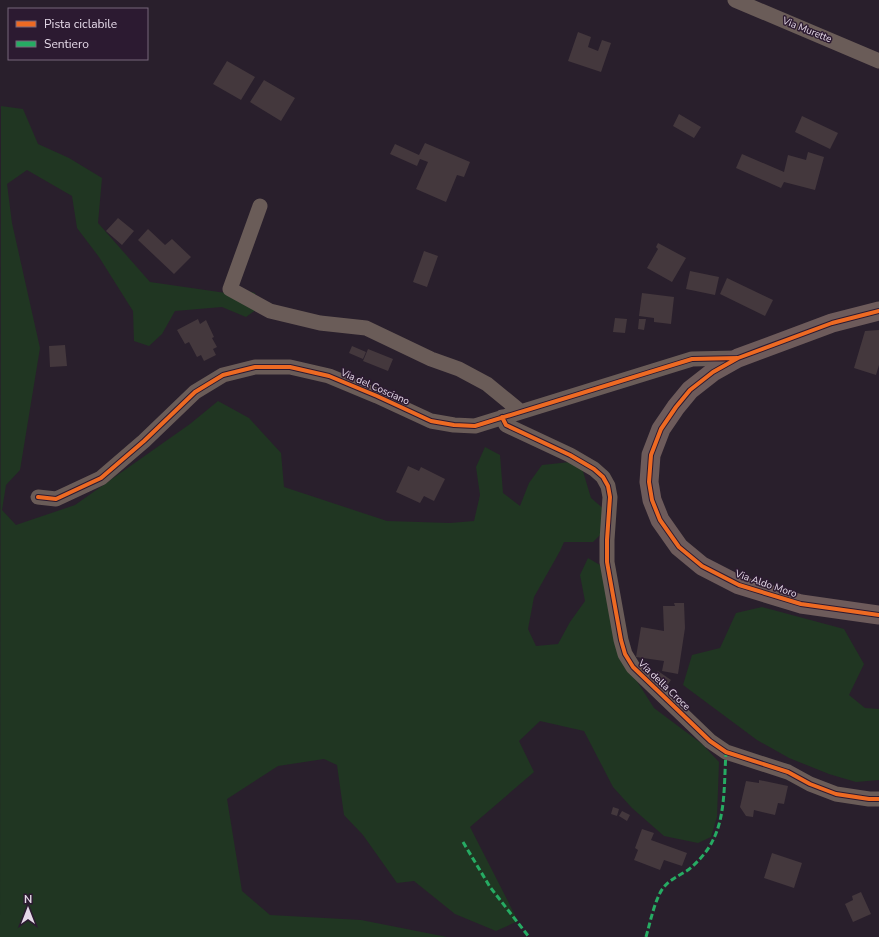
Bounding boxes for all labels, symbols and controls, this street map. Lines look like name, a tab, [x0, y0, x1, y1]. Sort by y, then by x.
legend	[8, 8, 148, 60]
street label: Via Murette	[779, 13, 834, 46]
text: Pista ciclabile	[44, 16, 117, 32]
text: Sentiero	[44, 36, 89, 52]
street label: Via del Cosciano	[337, 365, 412, 409]
street label: Via Aldo Moro	[732, 567, 799, 601]
street label: Via della Croce	[634, 656, 693, 714]
north arrow	[8, 889, 48, 929]
text: N	[24, 892, 32, 907]

